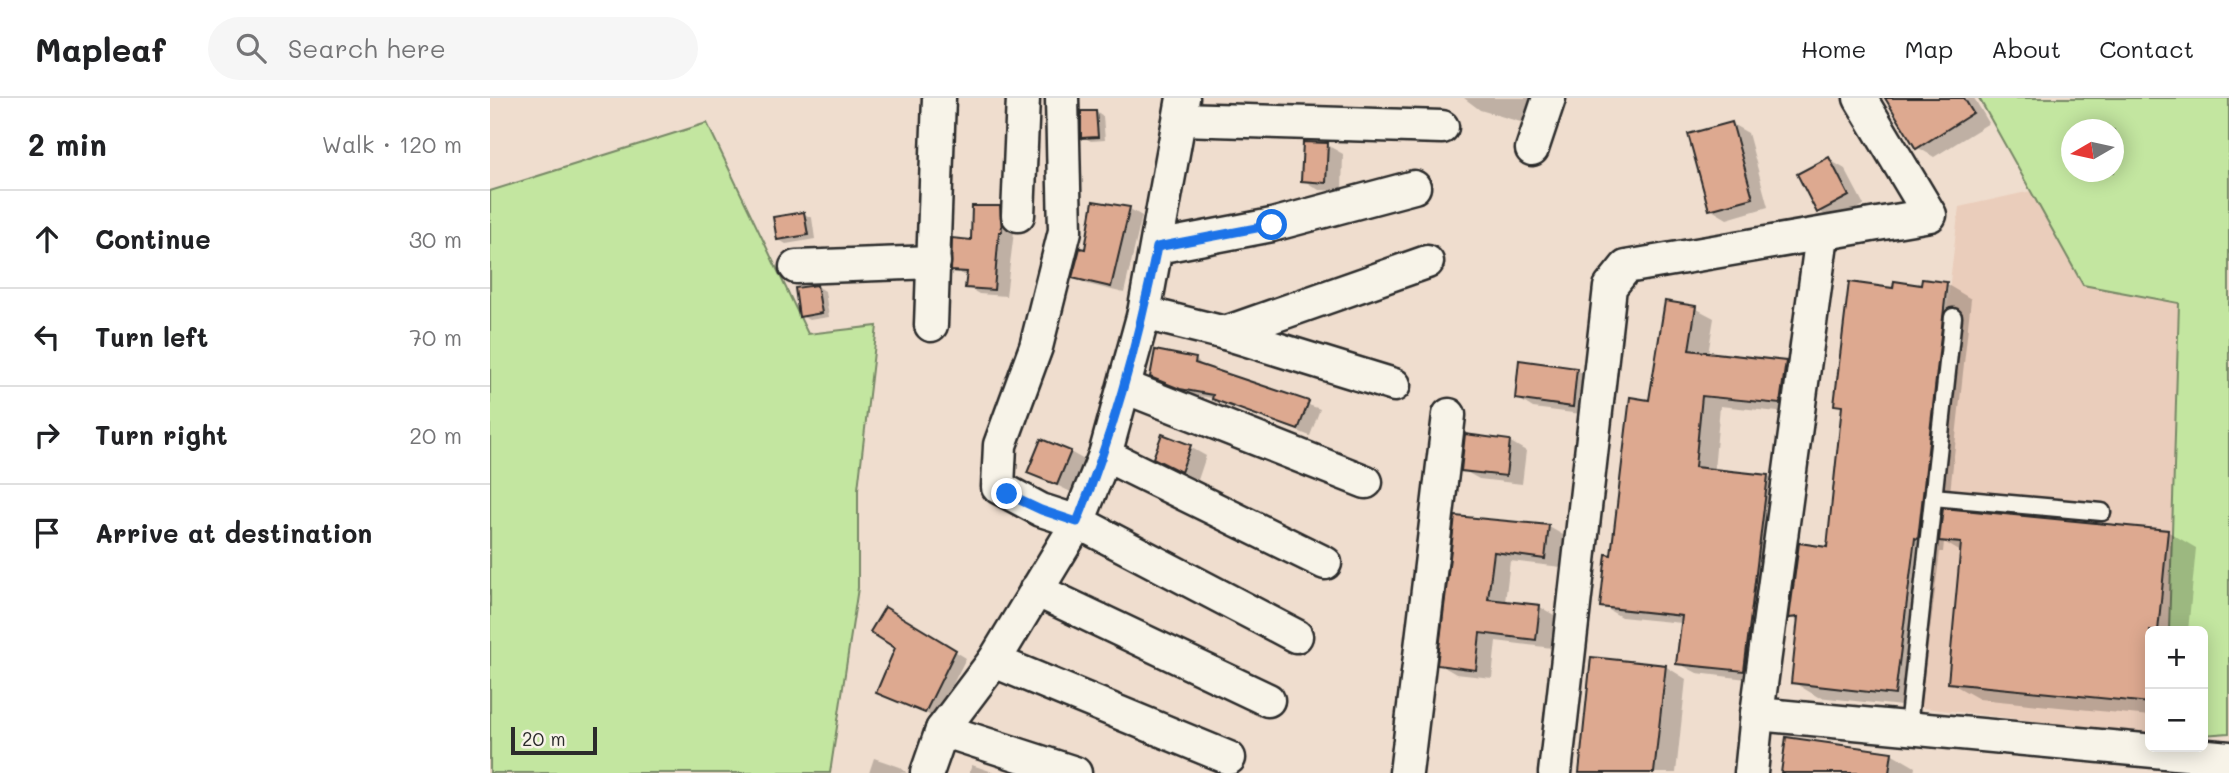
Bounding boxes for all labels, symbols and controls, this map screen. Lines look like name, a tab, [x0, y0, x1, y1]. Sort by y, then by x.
search box	[208, 17, 698, 80]
text: Mapleaf	[35, 27, 166, 70]
icon: search	[232, 29, 270, 67]
text: Search here	[288, 31, 446, 65]
text: Home	[1801, 33, 1866, 64]
text: Map	[1904, 33, 1953, 64]
text: About	[1991, 33, 2061, 64]
text: Contact	[2099, 33, 2194, 64]
north arrow	[2061, 119, 2124, 182]
text: 2 min	[28, 124, 107, 164]
text: Walk · 120 m	[322, 129, 462, 159]
route start	[1256, 209, 1287, 240]
icon: ahead	[28, 220, 66, 258]
text: Continue	[95, 222, 211, 256]
text: 30 m	[409, 224, 462, 254]
icon: left	[28, 318, 66, 356]
text: Turn left	[95, 320, 208, 354]
text: 70 m	[409, 322, 462, 352]
icon: right	[28, 416, 66, 454]
text: Turn right	[95, 418, 228, 452]
text: 20 m	[409, 420, 462, 450]
route end	[991, 478, 1022, 509]
icon: arrive	[28, 514, 66, 552]
text: Arrive at destination	[95, 516, 372, 550]
map controls	[2145, 626, 2208, 752]
button: +	[2145, 626, 2208, 689]
button: −	[2145, 689, 2208, 752]
scale bar	[511, 724, 597, 756]
text: 20 m	[522, 726, 566, 751]

